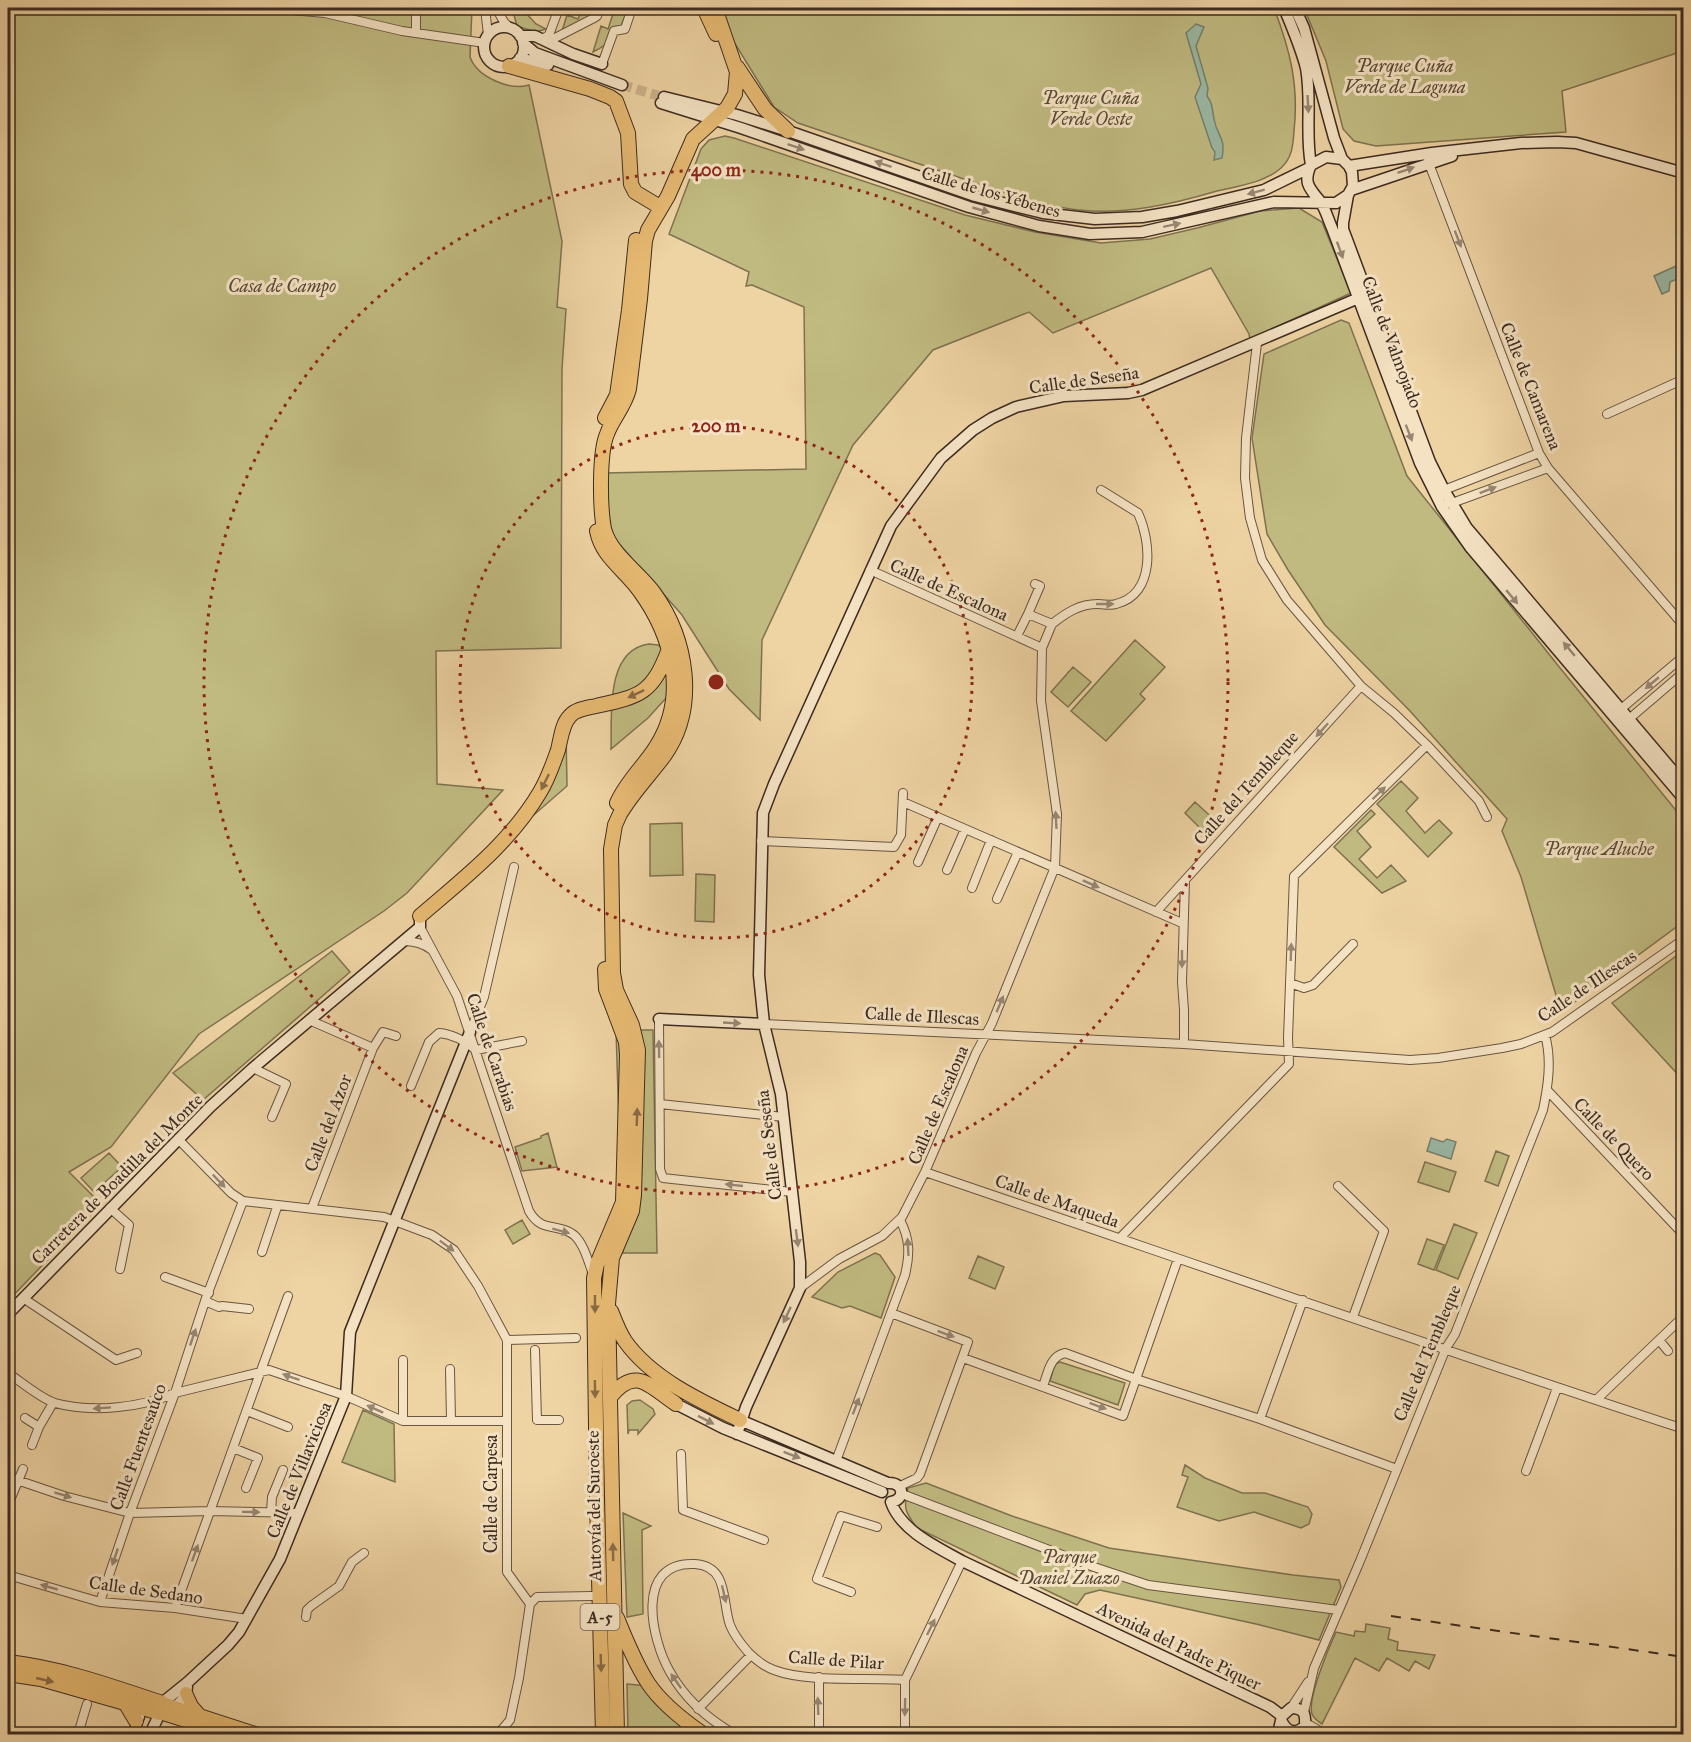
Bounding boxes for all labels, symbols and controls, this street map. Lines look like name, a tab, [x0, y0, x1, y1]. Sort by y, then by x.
park label: Parque Cuña Verde de Laguna	[1344, 55, 1466, 98]
park label: Parque Cuña Verde Oeste	[1043, 87, 1140, 130]
one-way arrow	[1303, 95, 1312, 114]
one-way arrow	[787, 143, 805, 153]
text: 400 m	[691, 159, 742, 182]
one-way arrow	[874, 159, 892, 168]
street label: Calle de los Yébenes	[919, 162, 1063, 222]
one-way arrow	[1397, 165, 1415, 175]
one-way arrow	[1247, 187, 1265, 197]
one-way arrow	[972, 206, 990, 215]
one-way arrow	[1163, 220, 1182, 230]
one-way arrow	[1454, 230, 1463, 248]
one-way arrow	[1336, 241, 1345, 259]
street label: Calle de Valmojado	[1357, 273, 1427, 411]
park label: Casa de Campo	[228, 275, 336, 298]
street label: Calle de Camarena	[1495, 319, 1567, 453]
street label: Calle de Seseña	[1028, 361, 1141, 399]
text: 200 m	[692, 415, 741, 437]
one-way arrow	[1404, 424, 1414, 442]
one-way arrow	[1479, 484, 1497, 494]
street label: Calle de Escalona	[886, 554, 1012, 626]
one-way arrow	[1505, 589, 1518, 604]
one-way arrow	[1095, 599, 1114, 609]
one-way arrow	[1563, 642, 1576, 657]
centre of rings	[706, 672, 726, 692]
one-way arrow	[1645, 676, 1660, 689]
one-way arrow	[628, 689, 645, 698]
one-way arrow	[1315, 722, 1329, 737]
street label: Calle del Tembleque	[1189, 726, 1304, 850]
one-way arrow	[540, 774, 549, 791]
one-way arrow	[1372, 786, 1386, 800]
one-way arrow	[1052, 810, 1061, 829]
park label: Parque Aluche	[1544, 838, 1655, 860]
one-way arrow	[1083, 879, 1100, 888]
one-way arrow	[1287, 943, 1296, 962]
street label: Calle de Illescas	[1533, 945, 1641, 1027]
one-way arrow	[1177, 950, 1187, 969]
street label: Calle de Carabias	[462, 990, 522, 1114]
one-way arrow	[996, 995, 1005, 1013]
street label: Calle de Illescas	[864, 1002, 980, 1030]
one-way arrow	[723, 1018, 742, 1027]
one-way arrow	[655, 1039, 664, 1058]
street label: Calle de Escalona	[903, 1042, 973, 1168]
street label: Calle del Azor	[299, 1071, 357, 1175]
street label: Calle de Seseña	[751, 1088, 787, 1201]
street label: Carretera de Boadilla del Monte	[27, 1089, 207, 1269]
street label: Calle de Quero	[1569, 1093, 1659, 1185]
one-way arrow	[632, 1107, 641, 1126]
street label: Calle de Maqueda	[992, 1169, 1122, 1234]
one-way arrow	[211, 1174, 225, 1188]
one-way arrow	[724, 1181, 743, 1190]
one-way arrow	[552, 1227, 570, 1236]
one-way arrow	[792, 1228, 802, 1247]
one-way arrow	[903, 1237, 912, 1256]
one-way arrow	[439, 1240, 455, 1252]
street label: Calle del Tembleque	[1388, 1281, 1467, 1425]
one-way arrow	[590, 1295, 600, 1314]
one-way arrow	[782, 1306, 791, 1323]
one-way arrow	[188, 1328, 198, 1346]
one-way arrow	[937, 1329, 955, 1339]
one-way arrow	[282, 1372, 300, 1382]
one-way arrow	[591, 1379, 600, 1398]
street label: Calle Fuentesaúco	[105, 1380, 171, 1514]
one-way arrow	[852, 1397, 861, 1415]
street label: Calle de Villaviciosa	[262, 1398, 337, 1542]
one-way arrow	[1089, 1402, 1107, 1412]
one-way arrow	[92, 1403, 111, 1413]
one-way arrow	[365, 1404, 383, 1414]
one-way arrow	[698, 1415, 715, 1424]
street label: Autovía del Suroeste	[582, 1430, 606, 1583]
street label: Calle de Carpesa	[480, 1434, 502, 1553]
one-way arrow	[783, 1451, 801, 1460]
one-way arrow	[54, 1491, 72, 1500]
one-way arrow	[242, 1507, 261, 1517]
one-way arrow	[608, 1543, 618, 1562]
one-way arrow	[190, 1544, 200, 1562]
park label: Parque Daniel Zuazo	[1018, 1546, 1120, 1589]
one-way arrow	[110, 1548, 119, 1566]
street label: Calle de Sedano	[88, 1571, 204, 1609]
one-way arrow	[40, 1582, 58, 1591]
one-way arrow	[720, 1585, 730, 1604]
street label: Avenida del Padre Piquer	[1092, 1596, 1265, 1696]
road number: A-5	[580, 1604, 620, 1630]
one-way arrow	[926, 1618, 935, 1635]
street label: Calle de Pilar	[787, 1646, 885, 1674]
one-way arrow	[597, 1654, 606, 1673]
one-way arrow	[670, 1674, 682, 1690]
one-way arrow	[36, 1676, 54, 1686]
one-way arrow	[814, 1696, 823, 1715]
one-way arrow	[900, 1698, 910, 1717]

